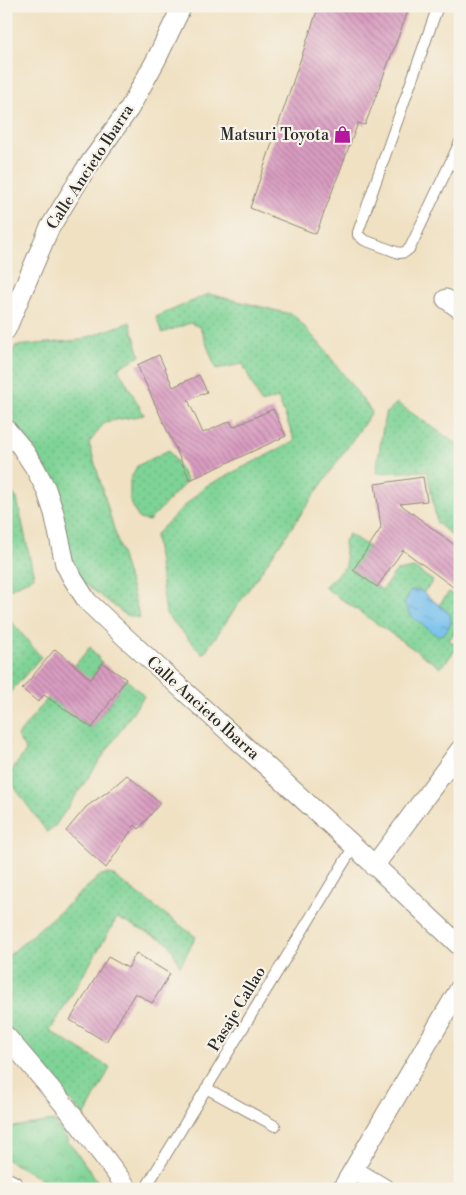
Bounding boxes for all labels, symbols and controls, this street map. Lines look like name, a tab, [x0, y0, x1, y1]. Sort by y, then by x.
street label: Calle Ancieto Ibarra	[42, 100, 138, 233]
place label: Matsuri Toyota	[220, 125, 330, 145]
shop icon: Matsuri Toyota	[333, 125, 353, 145]
street label: Calle Ancieto Ibarra	[142, 652, 264, 765]
street label: Pasaje Callao	[204, 963, 270, 1055]

